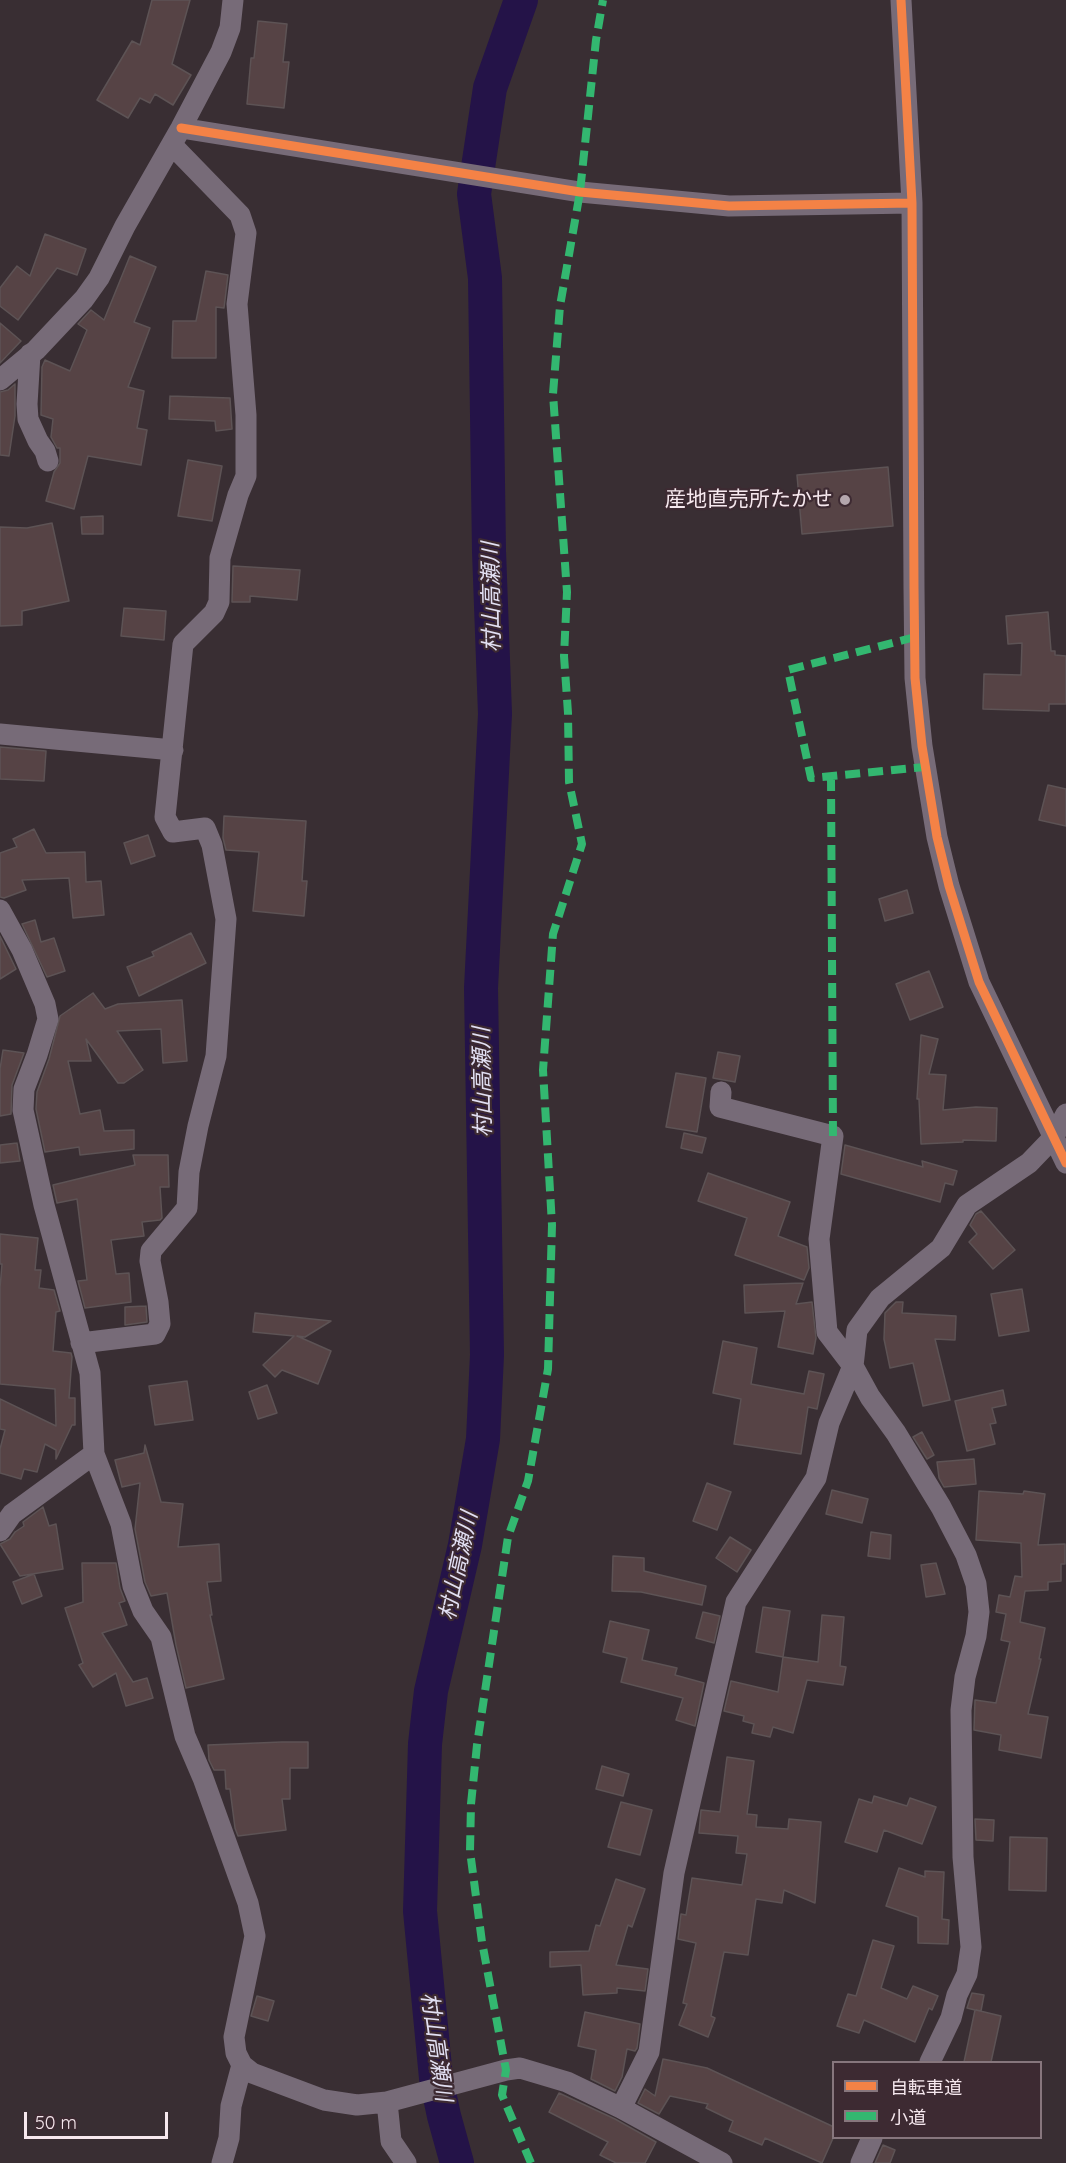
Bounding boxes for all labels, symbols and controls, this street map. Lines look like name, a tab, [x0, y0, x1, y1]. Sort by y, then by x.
place label: 産地直売所たかせ	[665, 487, 833, 513]
marker: 産地直売所たかせ	[838, 493, 852, 507]
water label: 村山高瀬川	[478, 542, 506, 652]
water label: 村山高瀬川	[469, 1027, 497, 1137]
water label: 村山高瀬川	[435, 1509, 483, 1623]
water label: 村山高瀬川	[415, 1991, 457, 2103]
legend	[832, 2061, 1042, 2139]
text: 自転車道	[890, 2076, 962, 2099]
scale bar	[27, 2100, 171, 2138]
text: 小道	[890, 2106, 926, 2129]
text: 50 m	[35, 2111, 77, 2134]

